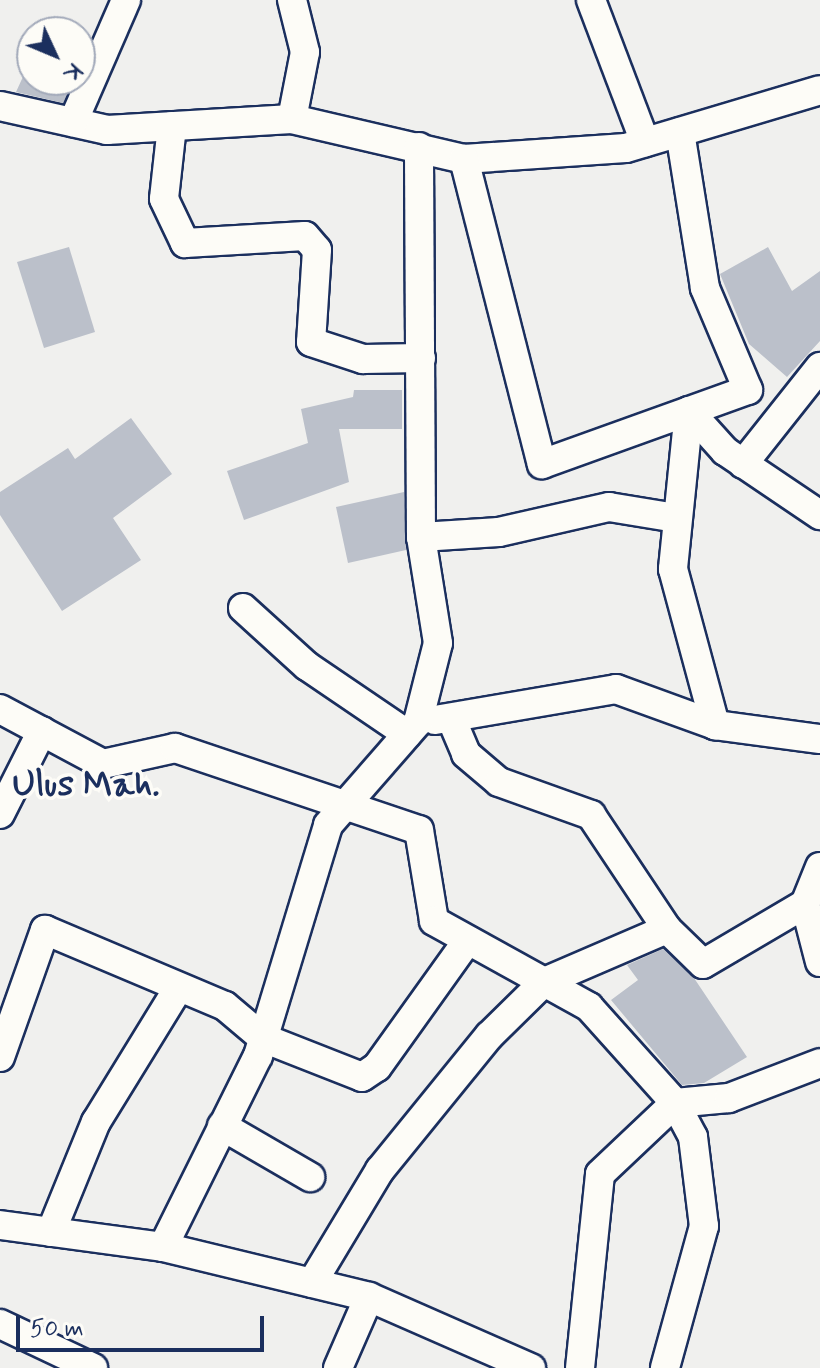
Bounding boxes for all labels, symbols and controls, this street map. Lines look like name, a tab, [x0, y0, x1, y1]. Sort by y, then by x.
north arrow	[16, 16, 96, 96]
text: K	[56, 56, 87, 87]
district label: Ulus Mah.	[12, 764, 160, 808]
scale bar	[20, 1300, 268, 1350]
text: 50 m	[30, 1314, 84, 1345]

